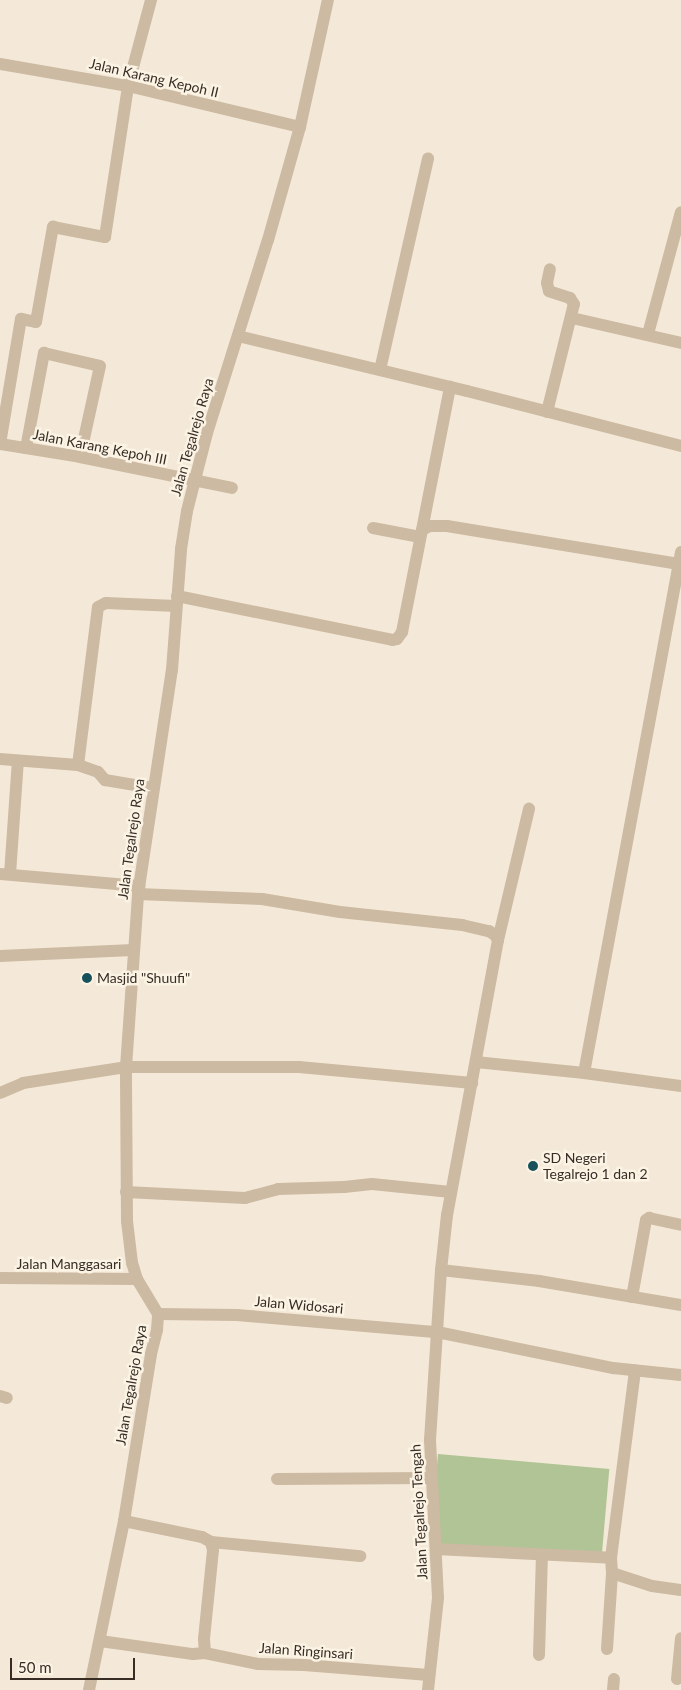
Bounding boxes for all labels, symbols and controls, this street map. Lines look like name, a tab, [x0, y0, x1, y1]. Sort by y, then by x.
street label: Jalan Karang Kepoh II	[88, 55, 220, 101]
street label: Jalan Tegalrejo Raya	[167, 376, 217, 498]
street label: Jalan Karang Kepoh III	[32, 426, 168, 468]
street label: Jalan Tegalrejo Raya	[114, 777, 148, 901]
place label: Masjid "Shuufi"	[97, 970, 190, 986]
marker: Masjid "Shuufi"	[81, 972, 93, 984]
place label: SD Negeri Tegalrejo 1 dan 2	[543, 1150, 648, 1182]
marker: SD Negeri Tegalrejo 1 dan 2	[527, 1160, 539, 1172]
street label: Jalan Manggasari	[17, 1256, 121, 1272]
street label: Jalan Widosari	[254, 1293, 344, 1317]
street label: Jalan Tegalrejo Raya	[112, 1323, 150, 1447]
street label: Jalan Tegalrejo Tengah	[407, 1443, 431, 1581]
street label: Jalan Ringinsari	[259, 1639, 353, 1663]
scale bar	[12, 1648, 138, 1680]
text: 50 m	[18, 1658, 52, 1676]

